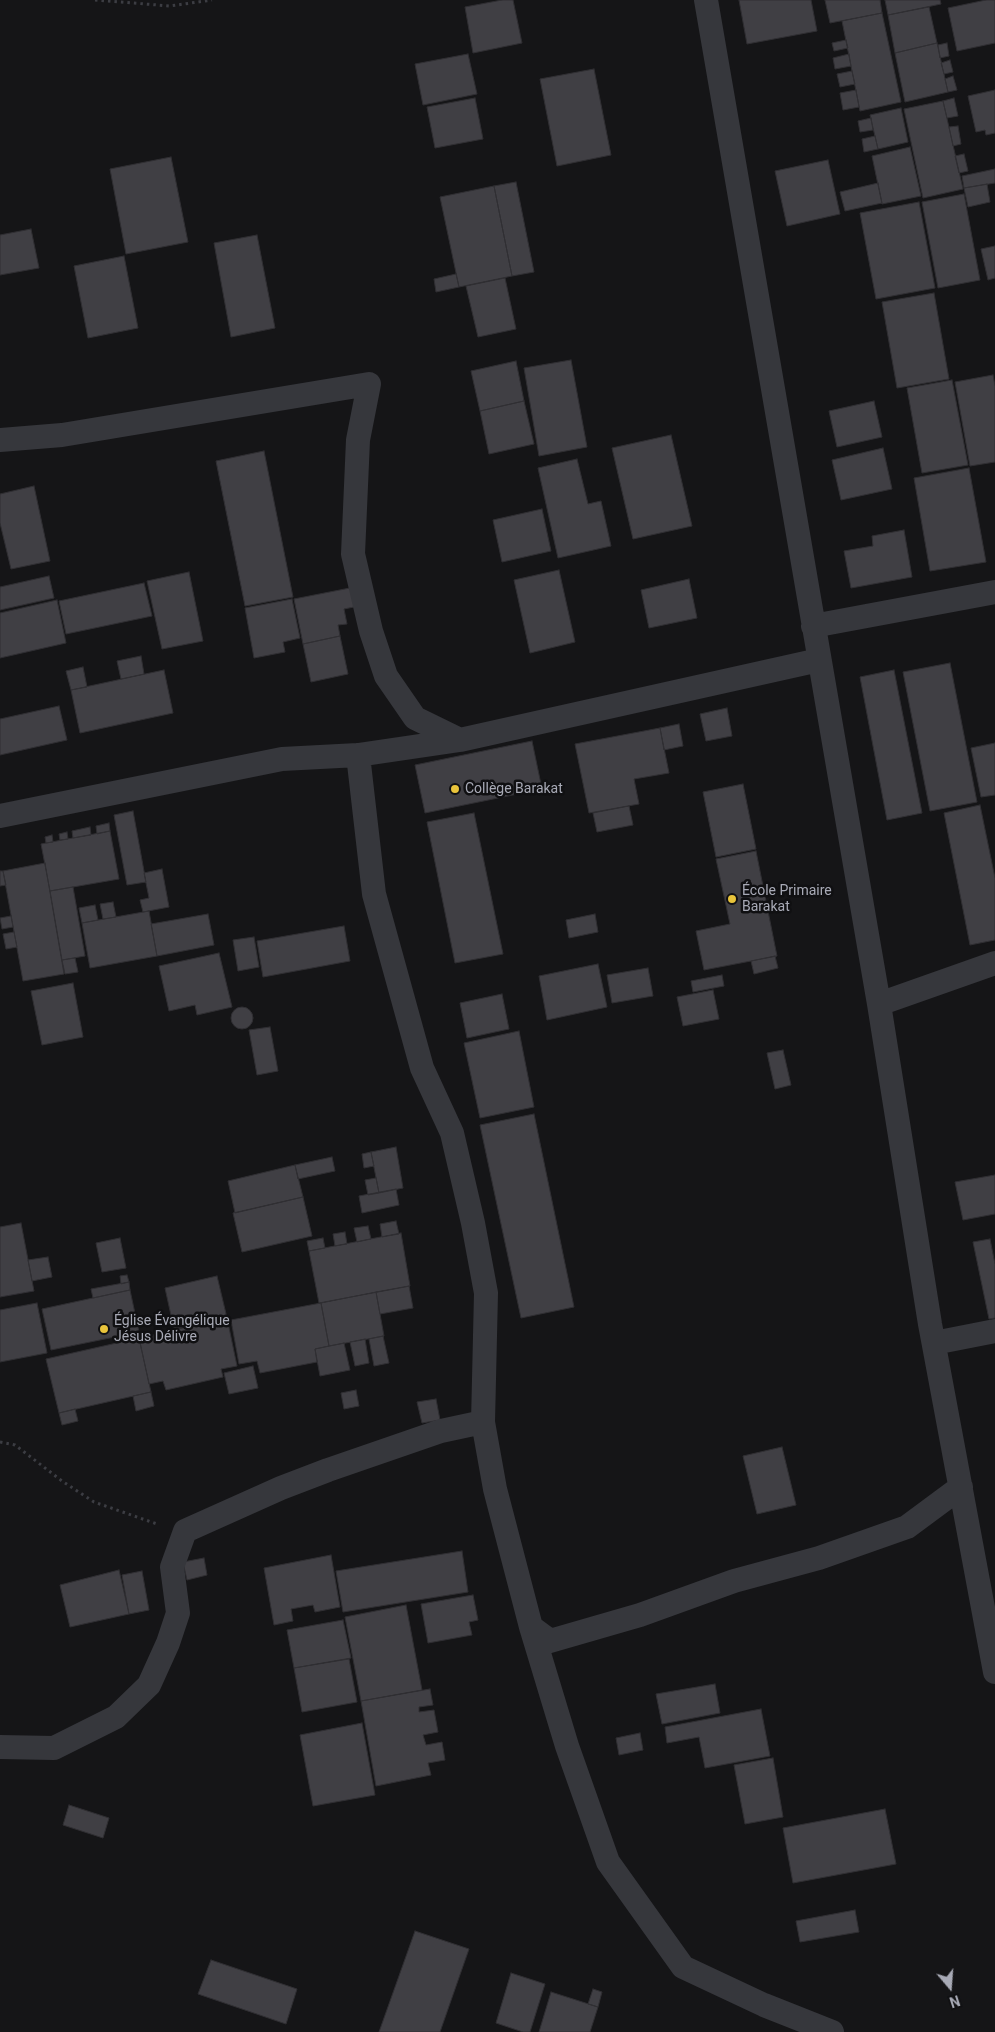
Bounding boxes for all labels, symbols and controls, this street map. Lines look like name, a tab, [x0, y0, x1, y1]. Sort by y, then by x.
place label: Collège Barakat	[465, 781, 563, 797]
marker: Collège Barakat	[449, 783, 461, 795]
place label: École Primaire Barakat	[742, 883, 832, 916]
marker: École Primaire Barakat	[726, 893, 738, 905]
place label: Église Évangélique Jésus Délivre	[114, 1313, 230, 1345]
marker: Église Évangélique Jésus Délivre	[98, 1323, 110, 1335]
north arrow	[925, 1962, 975, 2012]
text: N	[947, 1992, 962, 2010]

